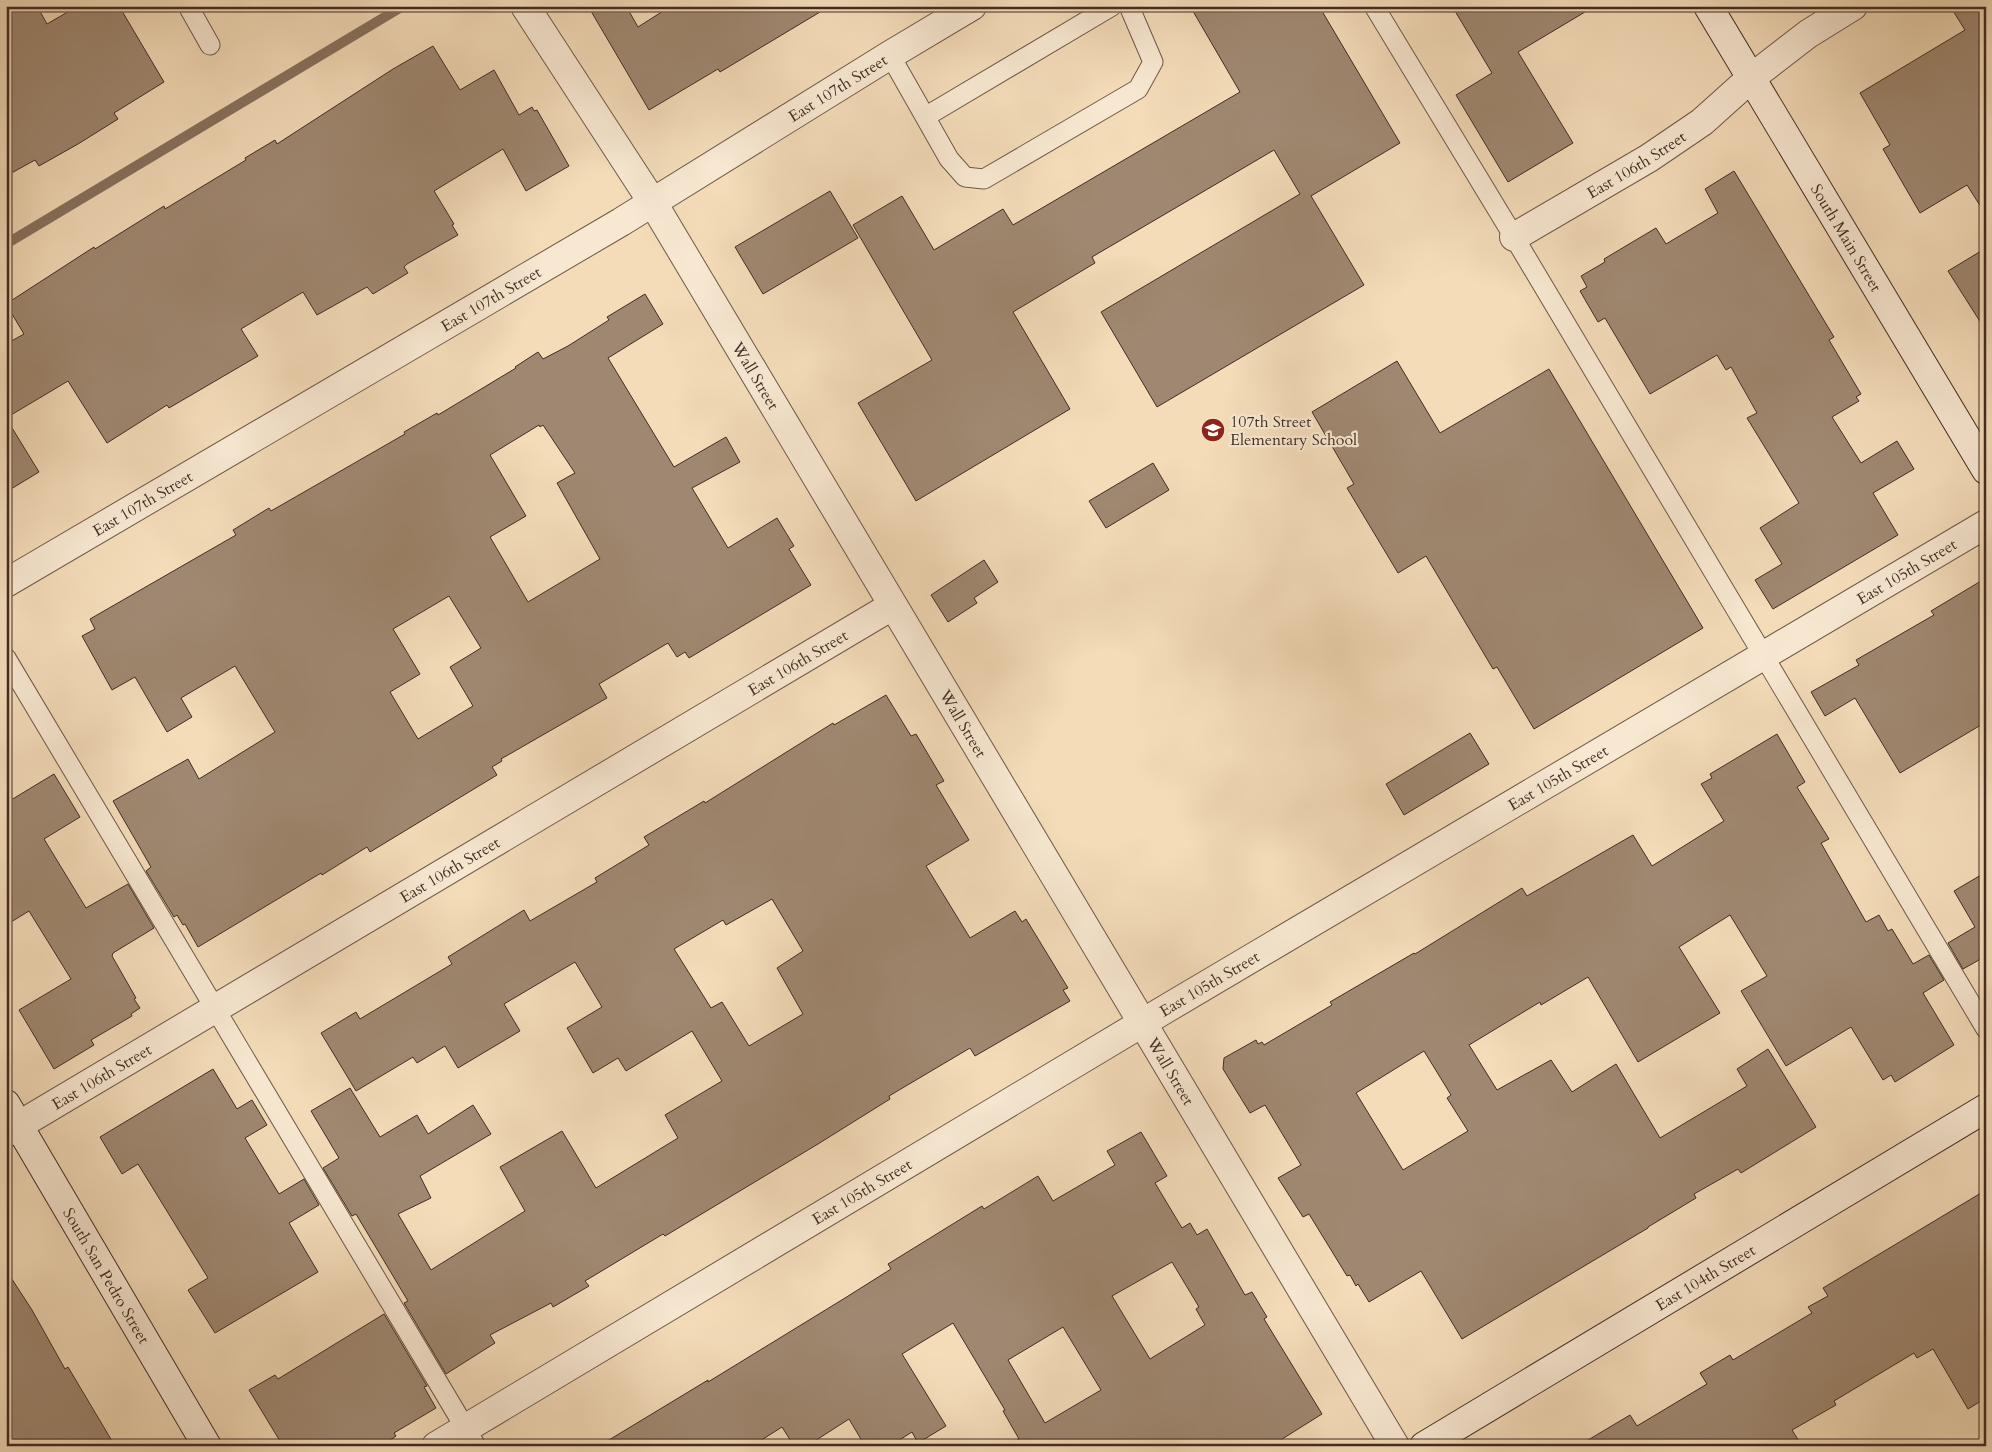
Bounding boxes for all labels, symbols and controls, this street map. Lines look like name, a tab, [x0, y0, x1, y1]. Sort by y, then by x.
street label: East 107th Street	[784, 49, 892, 128]
street label: East 106th Street	[1583, 126, 1690, 204]
street label: South Main Street	[1805, 180, 1887, 296]
street label: East 107th Street	[437, 261, 545, 337]
street label: Wall Street	[726, 337, 784, 414]
place label: 107th Street Elementary School	[1230, 411, 1357, 451]
school or university icon: 107th Street Elementary School	[1200, 417, 1226, 443]
street label: East 107th Street	[89, 466, 197, 542]
street label: East 105th Street	[1853, 534, 1961, 610]
street label: East 106th Street	[744, 625, 852, 701]
street label: Wall Street	[933, 685, 992, 762]
street label: East 105th Street	[1504, 740, 1612, 816]
street label: East 106th Street	[396, 832, 504, 908]
street label: East 105th Street	[1155, 946, 1264, 1022]
street label: Wall Street	[1141, 1033, 1199, 1110]
street label: East 106th Street	[48, 1039, 156, 1115]
street label: East 105th Street	[808, 1154, 916, 1230]
street label: South San Pedro Street	[57, 1204, 155, 1348]
street label: East 104th Street	[1652, 1239, 1760, 1316]

